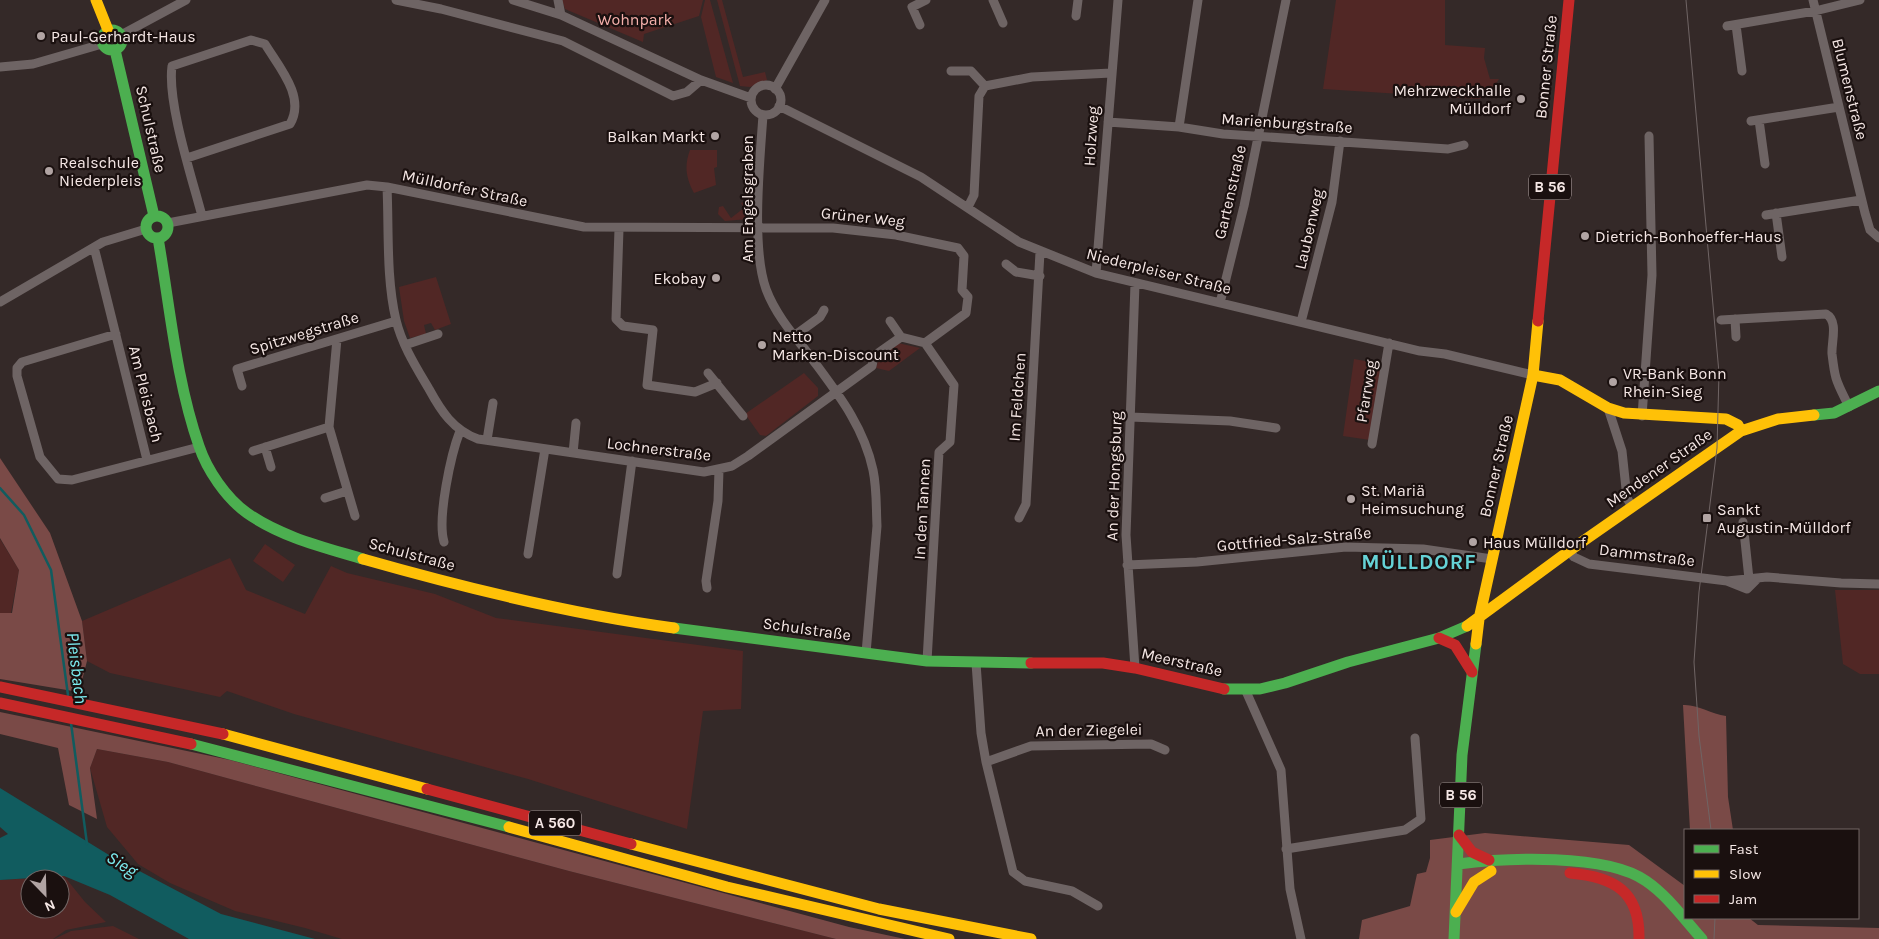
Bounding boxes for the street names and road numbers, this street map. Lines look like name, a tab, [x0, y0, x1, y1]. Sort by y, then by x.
street label: Bonner Straße	[1531, 14, 1561, 120]
street label: Blumenstraße	[1828, 36, 1872, 142]
street label: Schulstraße	[132, 84, 170, 174]
street label: Holzweg	[1079, 105, 1103, 167]
street label: Marienburgstraße	[1221, 109, 1353, 137]
street label: Am Engelsgraben	[738, 135, 757, 263]
street label: Gartenstraße	[1210, 143, 1250, 241]
street label: Mülldorfer Straße	[401, 165, 529, 211]
road number: B 56	[1529, 174, 1571, 200]
street label: Laubenweg	[1291, 187, 1327, 271]
street label: Grüner Weg	[820, 203, 906, 231]
street label: Niederpleiser Straße	[1085, 244, 1233, 298]
street label: Spitzwegstraße	[247, 307, 361, 359]
street label: Am Pleisbach	[125, 344, 167, 444]
street label: Im Feldchen	[1004, 352, 1030, 442]
street label: Pfarrweg	[1352, 358, 1380, 424]
street label: An der Hongsburg	[1102, 411, 1126, 541]
street label: Bonner Straße	[1475, 413, 1517, 519]
street label: Mendener Straße	[1602, 424, 1716, 512]
street label: Lochnerstraße	[606, 433, 712, 465]
street label: In den Tannen	[910, 458, 934, 560]
street label: Gottfried-Salz-Straße	[1216, 523, 1372, 555]
street label: Schulstraße	[367, 533, 457, 575]
street label: Dammstraße	[1598, 540, 1696, 570]
street label: Schulstraße	[762, 613, 852, 645]
street label: Meerstraße	[1140, 643, 1224, 681]
street label: An der Ziegelei	[1035, 720, 1143, 740]
road number: B 56	[1440, 782, 1482, 808]
road number: A 560	[529, 810, 581, 836]

